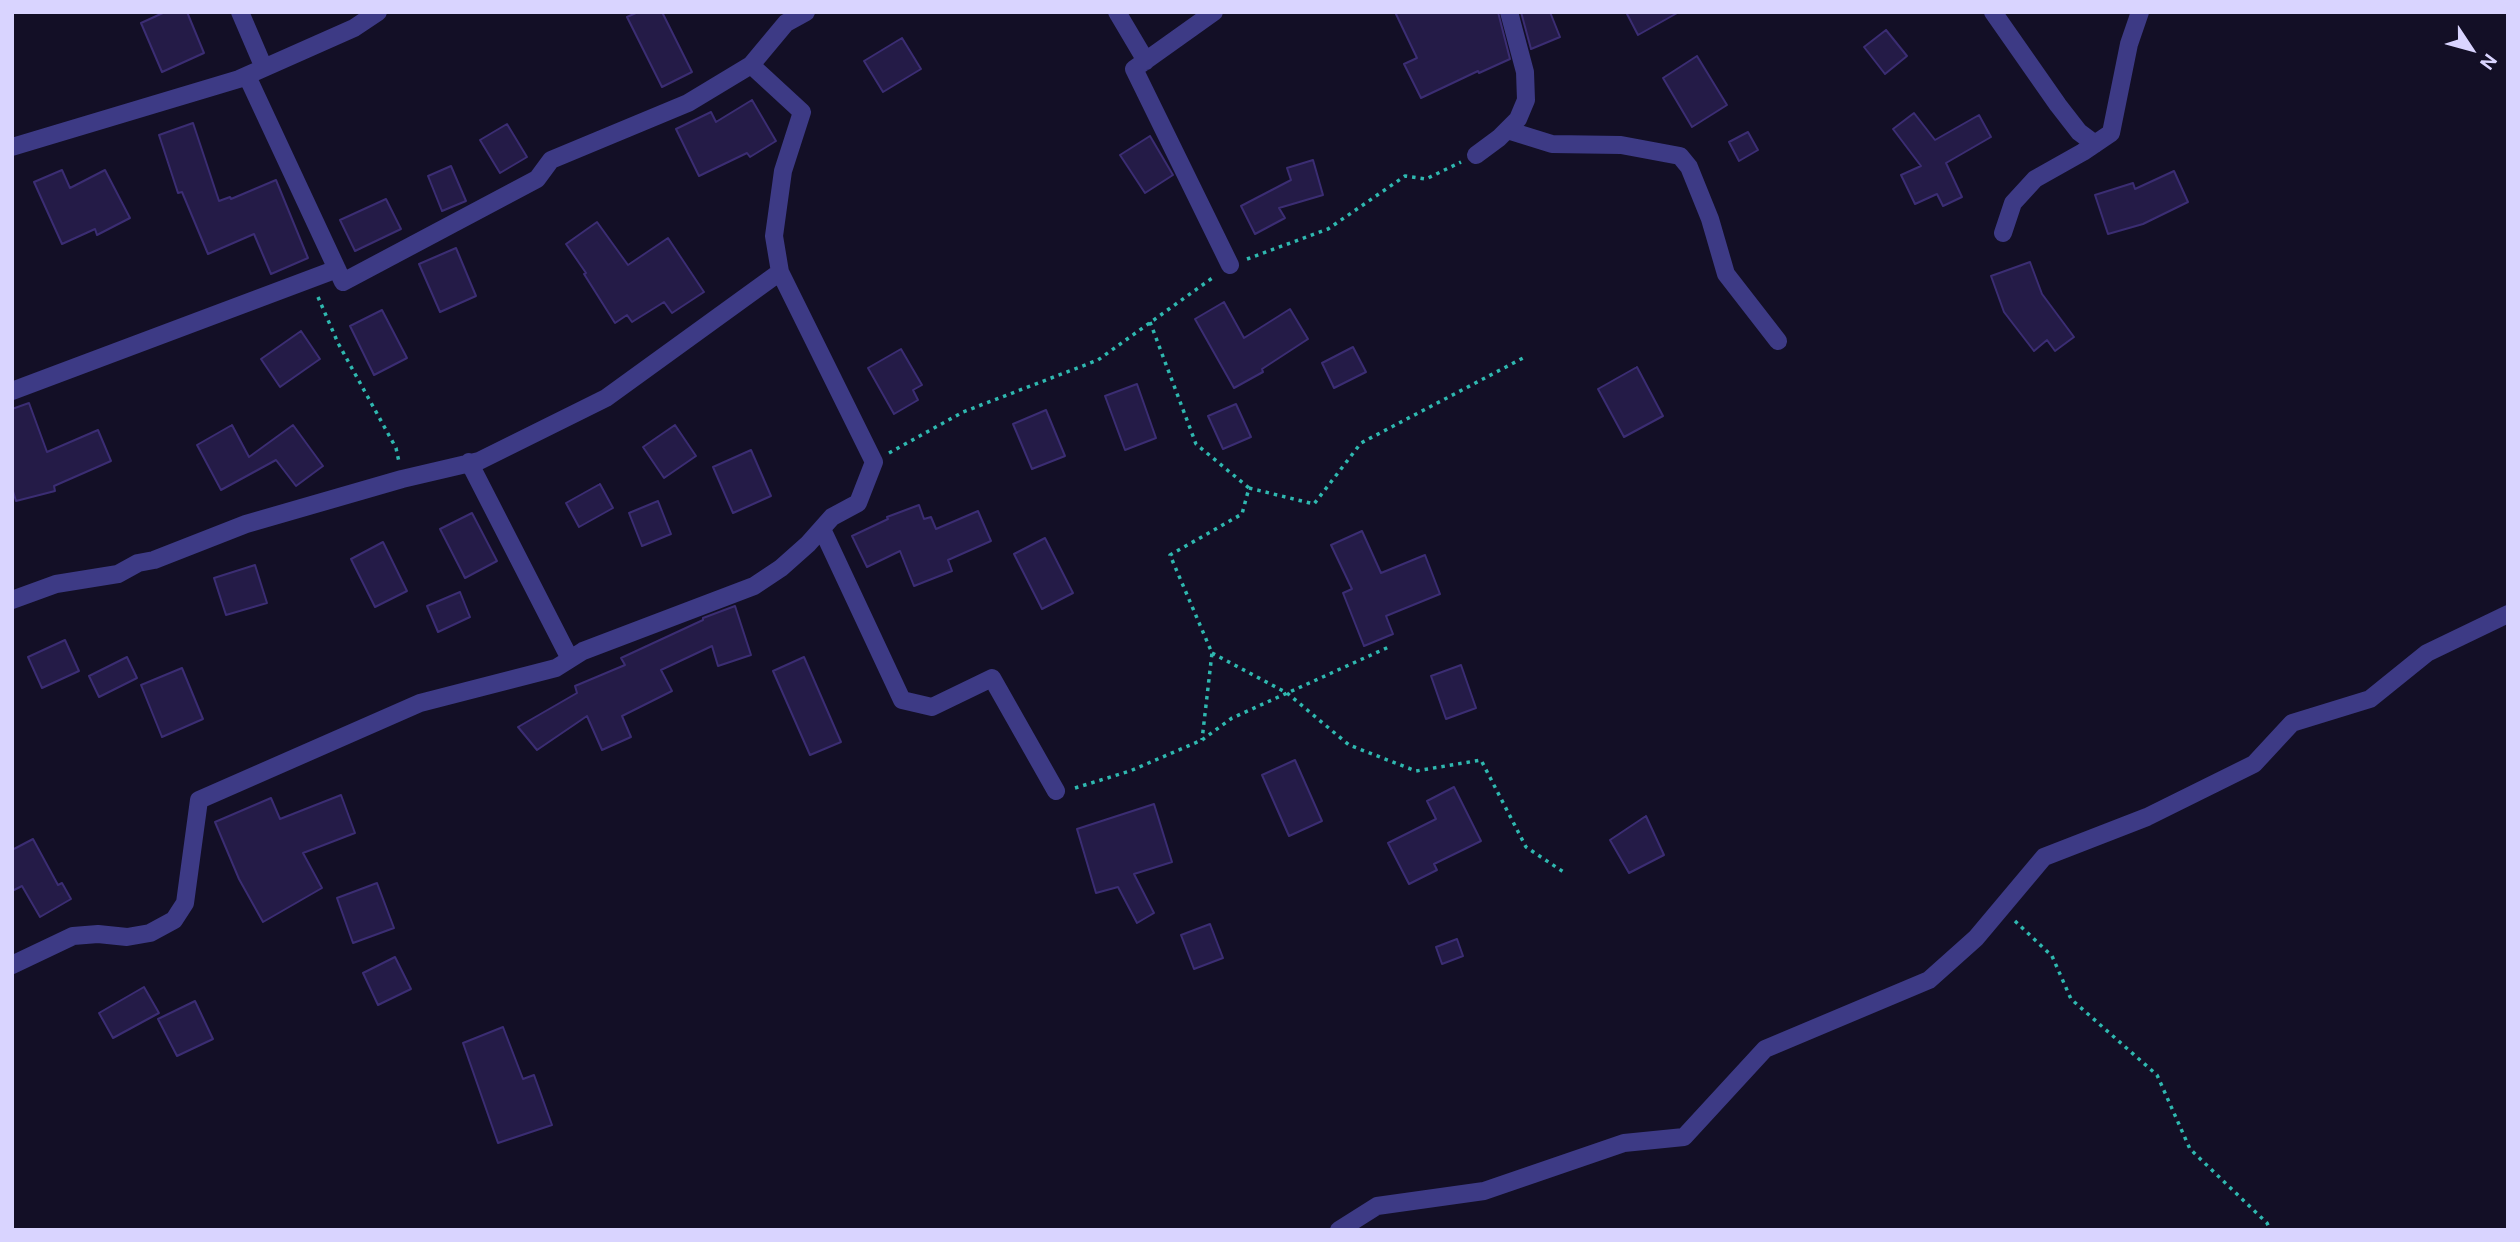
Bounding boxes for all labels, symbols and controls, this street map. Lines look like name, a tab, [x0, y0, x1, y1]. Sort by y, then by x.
north arrow	[2436, 14, 2506, 84]
text: N	[2474, 49, 2503, 75]

